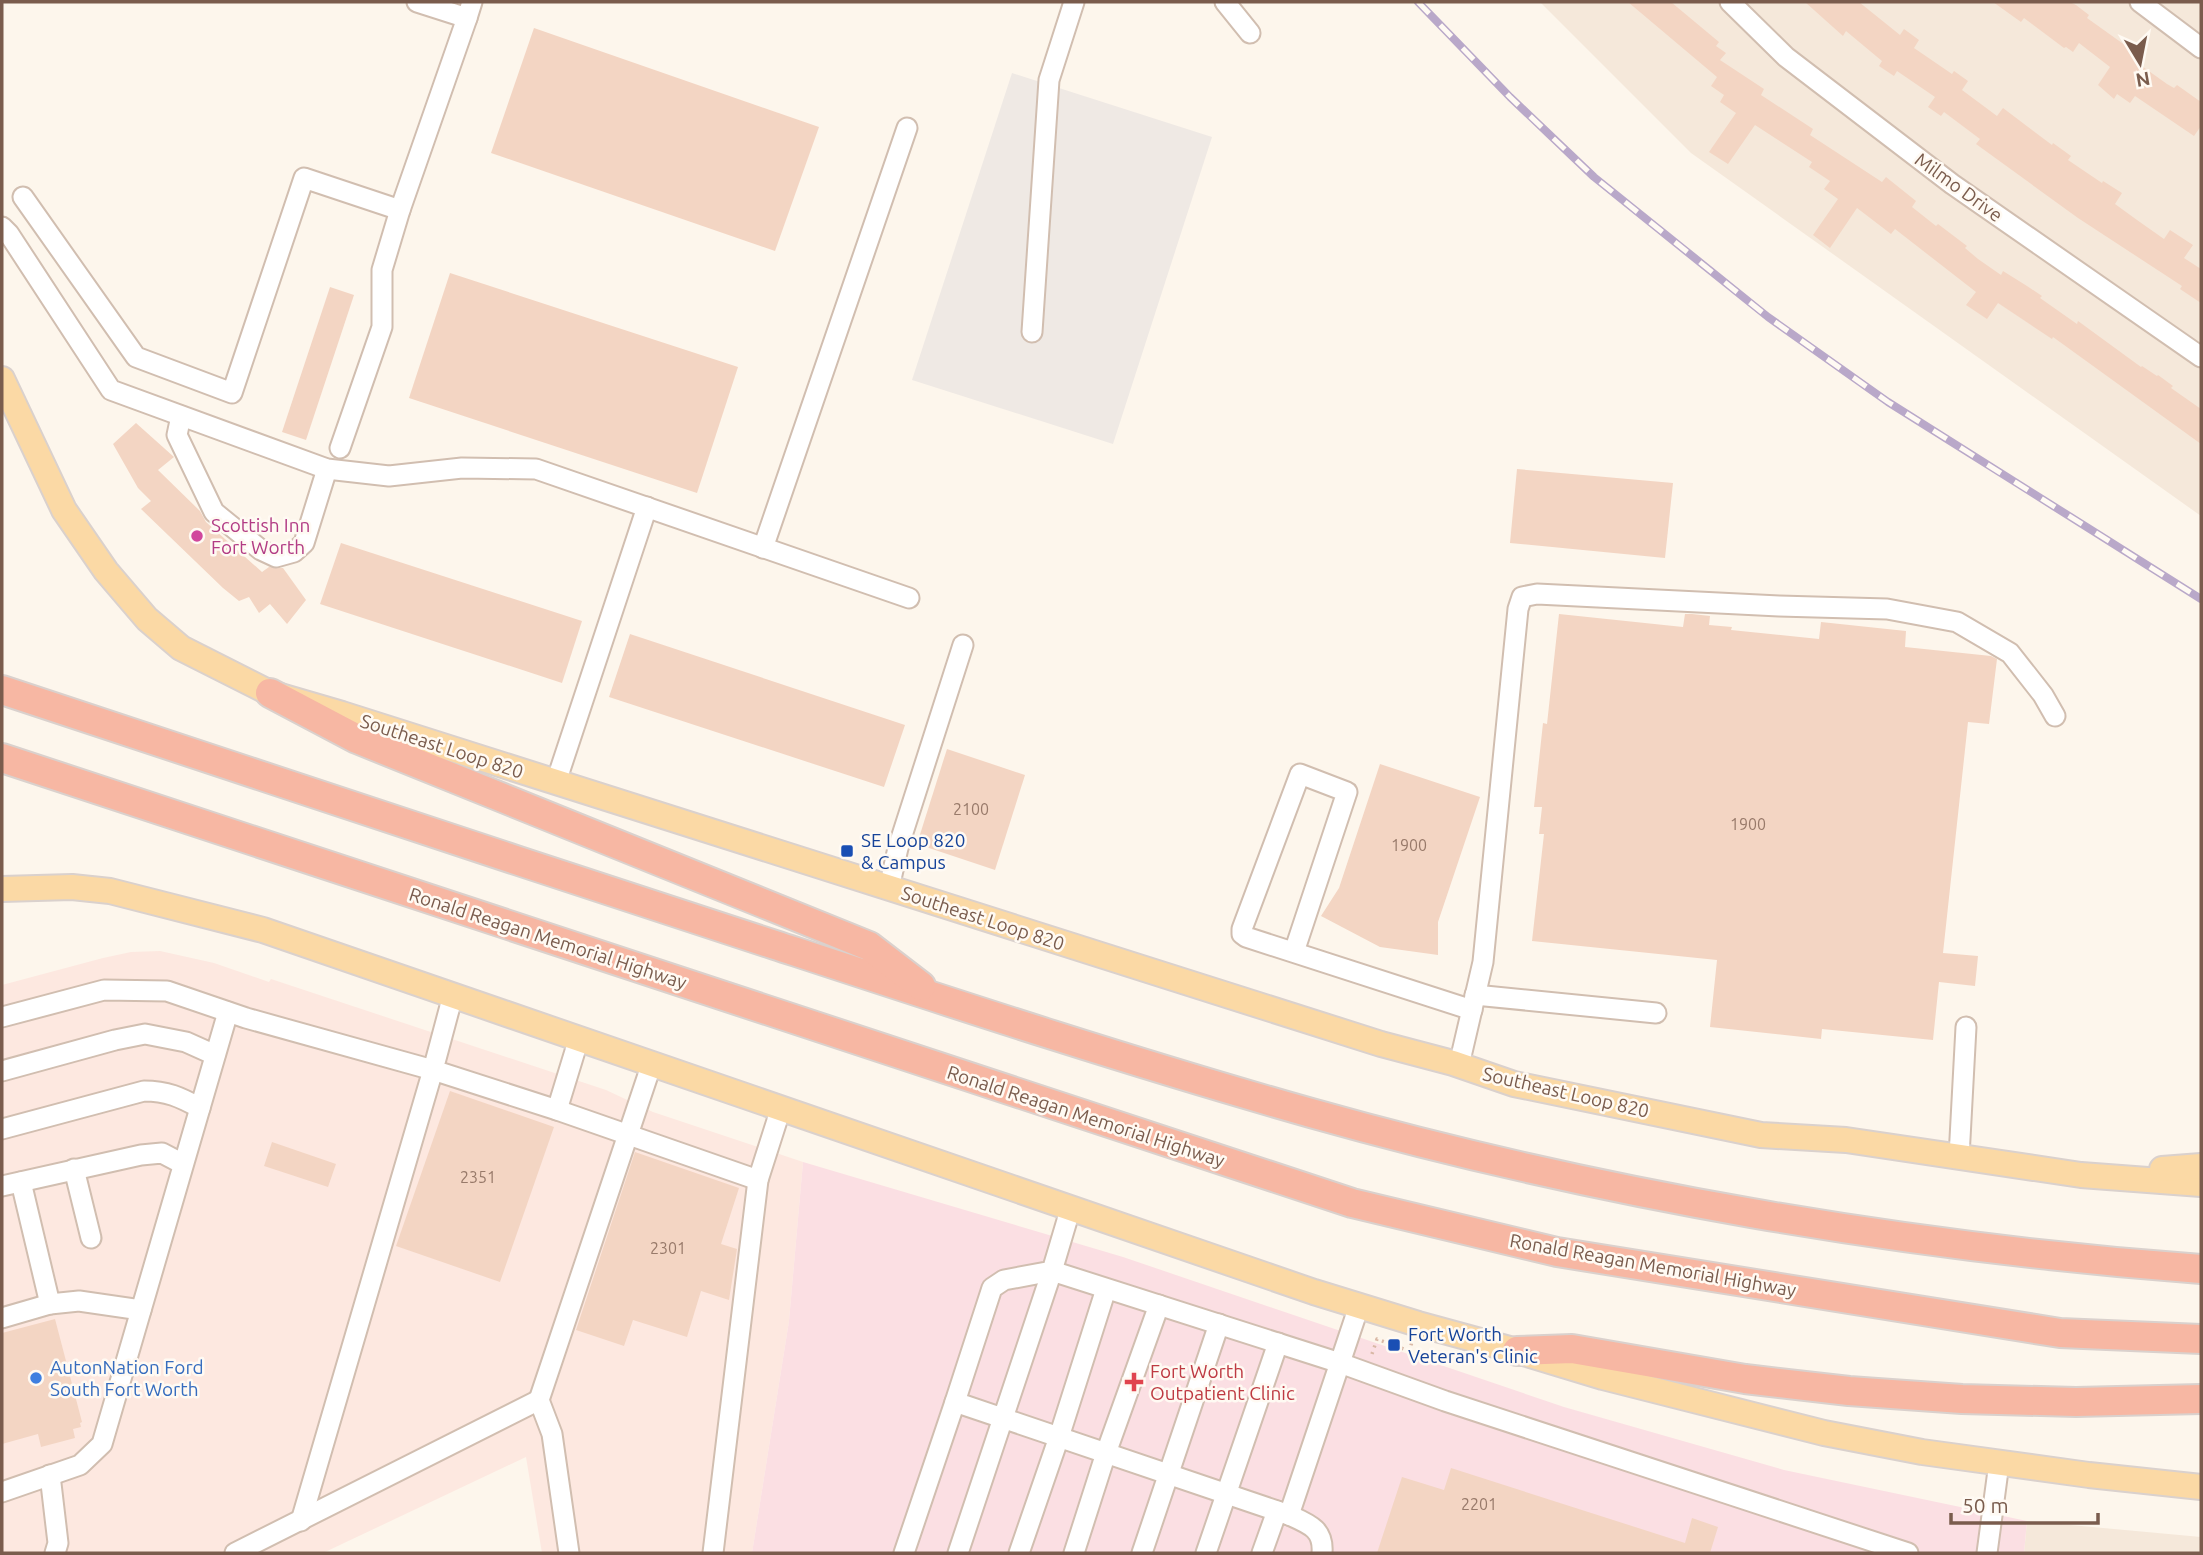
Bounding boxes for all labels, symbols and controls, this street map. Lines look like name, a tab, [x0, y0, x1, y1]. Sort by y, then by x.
north arrow	[2105, 28, 2175, 98]
text: N	[2134, 68, 2152, 92]
street label: Milmo Drive	[1911, 148, 2007, 226]
place label: Scottish Inn Fort Worth	[211, 514, 310, 558]
marker: Scottish Inn Fort Worth	[189, 528, 205, 544]
street label: Southeast Loop 820	[358, 709, 526, 783]
house number: 2100	[953, 800, 989, 818]
house number: 1900	[1730, 815, 1766, 833]
place label: SE Loop 820 & Campus	[861, 829, 965, 873]
house number: 1900	[1391, 836, 1427, 854]
marker: SE Loop 820 & Campus	[839, 843, 855, 859]
street label: Southeast Loop 820	[899, 881, 1067, 955]
street label: Ronald Reagan Memorial Highway	[406, 883, 690, 993]
street label: Ronald Reagan Memorial Highway	[944, 1061, 1228, 1171]
street label: Southeast Loop 820	[1481, 1062, 1651, 1122]
house number: 2351	[460, 1168, 496, 1186]
street label: Ronald Reagan Memorial Highway	[1508, 1229, 1798, 1301]
house number: 2301	[650, 1239, 686, 1257]
place label: Fort Worth Veteran's Clinic	[1408, 1323, 1538, 1367]
marker: Fort Worth Veteran's Clinic	[1386, 1337, 1402, 1353]
place label: AutonNation Ford South Fort Worth	[50, 1356, 204, 1400]
place label: Fort Worth Outpatient Clinic	[1150, 1360, 1295, 1404]
marker: AutonNation Ford South Fort Worth	[28, 1370, 44, 1386]
marker: Fort Worth Outpatient Clinic	[1124, 1372, 1144, 1392]
scale bar	[1951, 1482, 2098, 1526]
text: 50 m	[1962, 1493, 2009, 1517]
house number: 2201	[1461, 1495, 1497, 1513]

